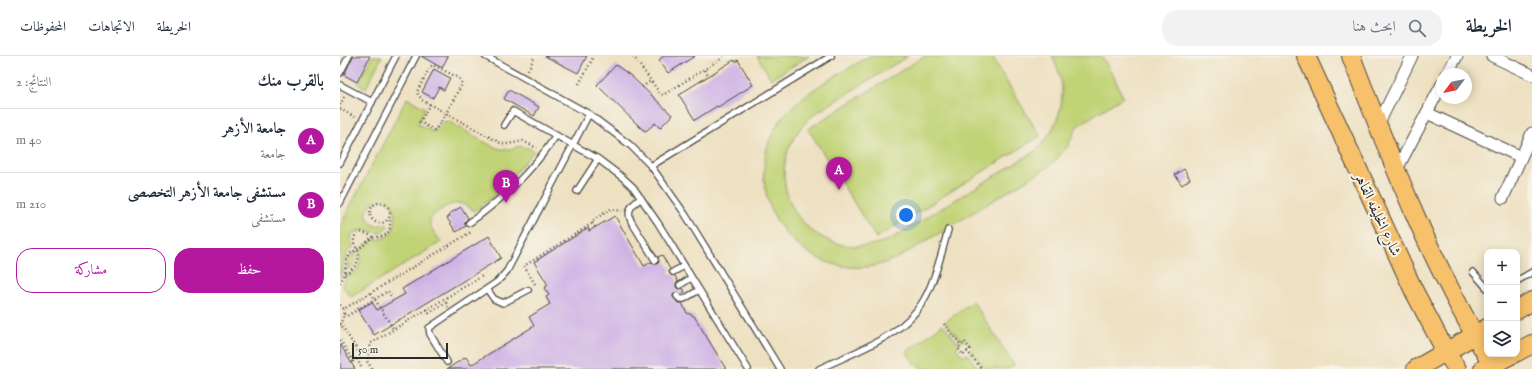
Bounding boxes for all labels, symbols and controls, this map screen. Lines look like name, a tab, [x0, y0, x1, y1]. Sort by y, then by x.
search box	[1162, 10, 1442, 46]
text: الخريطة	[1466, 15, 1512, 39]
text: ابحث هنا	[1352, 17, 1396, 36]
icon: search	[1406, 17, 1428, 39]
text: المحفوظات	[20, 18, 66, 36]
text: الاتجاهات	[88, 18, 135, 36]
text: الخريطة	[157, 18, 191, 36]
north arrow	[1436, 68, 1472, 104]
text: بالقرب منك	[257, 71, 324, 92]
text: النتائج: 2	[16, 74, 51, 91]
text: جامعة الأزهر	[222, 119, 286, 138]
text: 40 m	[16, 132, 42, 149]
text: A	[307, 132, 315, 149]
text: جامعة	[260, 146, 286, 163]
pin: A	[826, 157, 852, 190]
street label: شارع الخليفه القاهر	[1346, 168, 1405, 260]
pin: B	[493, 170, 519, 203]
text: مستشفى جامعة الأزهر التخصصى	[128, 183, 286, 202]
text: 210 m	[16, 196, 46, 213]
text: B	[307, 196, 315, 213]
your location	[896, 205, 916, 225]
text: مستشفى	[251, 210, 286, 227]
button: مشاركة	[16, 248, 166, 293]
button: حفظ	[174, 248, 324, 293]
map controls	[1484, 249, 1520, 357]
button: +	[1484, 249, 1520, 285]
button: −	[1484, 285, 1520, 321]
button: layers	[1484, 321, 1520, 357]
scale bar	[352, 341, 448, 360]
text: 50 m	[358, 343, 378, 357]

